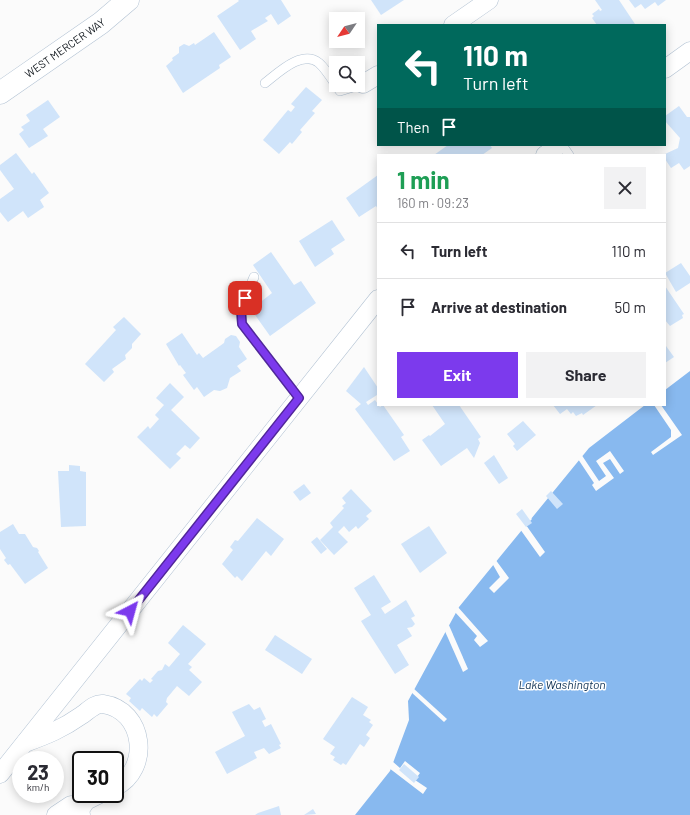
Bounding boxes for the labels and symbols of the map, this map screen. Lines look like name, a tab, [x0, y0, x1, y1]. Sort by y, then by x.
north arrow	[329, 12, 365, 48]
street label: WEST MERCER WAY	[22, 15, 107, 80]
pin	[228, 281, 262, 315]
position arrow	[109, 590, 151, 632]
water label: Lake Washington	[518, 677, 606, 691]
speed limit sign: 30	[72, 751, 124, 803]

